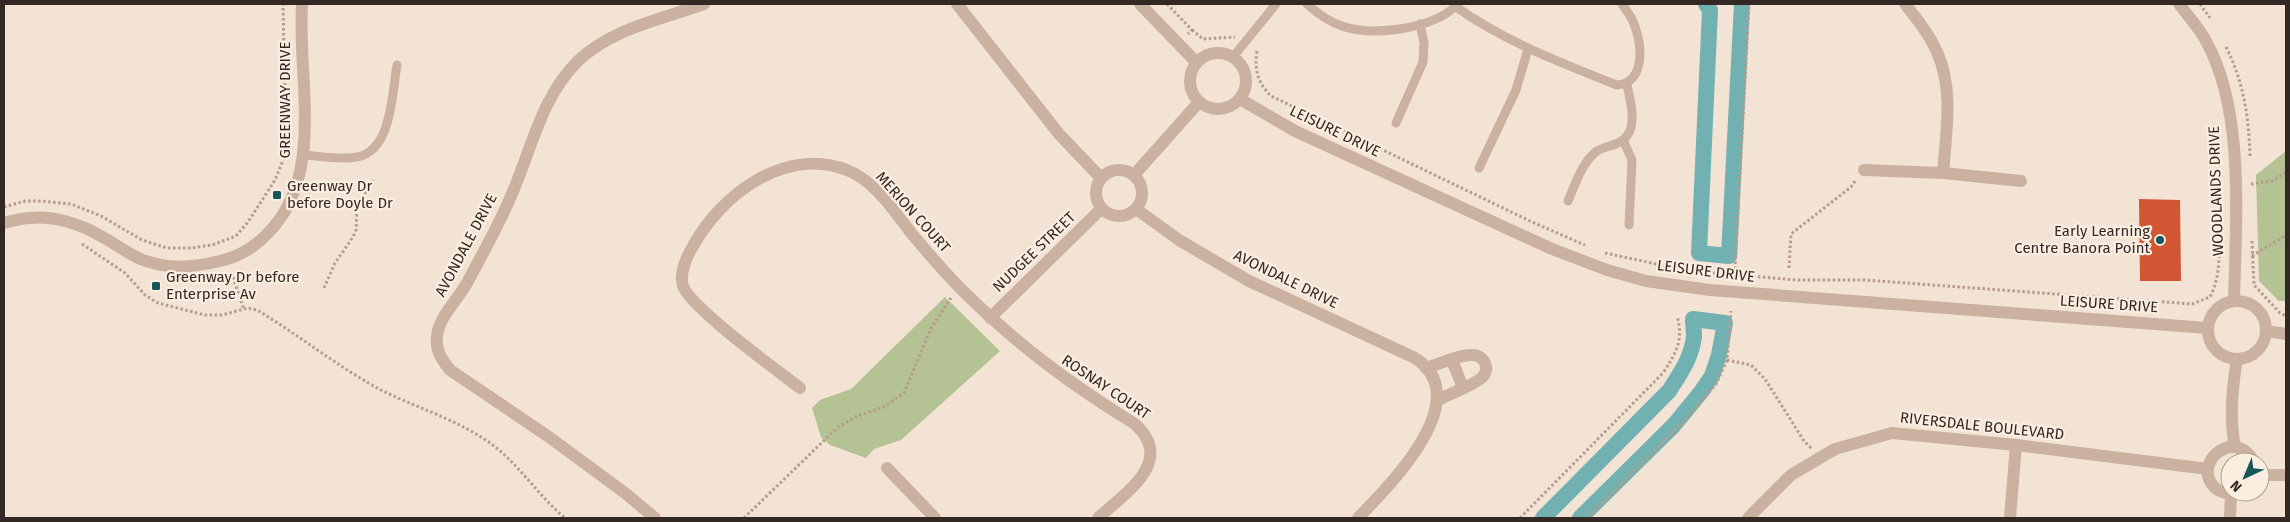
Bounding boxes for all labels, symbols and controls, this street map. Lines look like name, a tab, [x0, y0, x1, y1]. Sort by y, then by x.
street label: GREENWAY DRIVE	[276, 42, 294, 158]
street label: LEISURE DRIVE	[1287, 101, 1383, 161]
street label: WOODLANDS DRIVE	[2205, 125, 2227, 257]
street label: MERION COURT	[872, 168, 954, 256]
place label: Greenway Dr before Doyle Dr	[287, 177, 393, 212]
marker: Greenway Dr before Doyle Dr	[271, 189, 283, 201]
street label: AVONDALE DRIVE	[431, 190, 501, 300]
street label: NUDGEE STREET	[989, 208, 1079, 296]
place label: Early Learning Centre Banora Point	[2014, 222, 2151, 257]
marker: Early Learning Centre Banora Point	[2154, 234, 2166, 246]
street label: AVONDALE DRIVE	[1231, 246, 1341, 312]
street label: LEISURE DRIVE	[1656, 256, 1756, 286]
place label: Greenway Dr before Enterprise Av	[166, 268, 299, 303]
marker: Greenway Dr before Enterprise Av	[150, 280, 162, 292]
street label: LEISURE DRIVE	[2059, 292, 2159, 316]
street label: ROSNAY COURT	[1058, 351, 1154, 423]
street label: RIVERSDALE BOULEVARD	[1899, 408, 2065, 444]
north arrow	[2220, 452, 2270, 502]
text: N	[2227, 477, 2246, 495]

